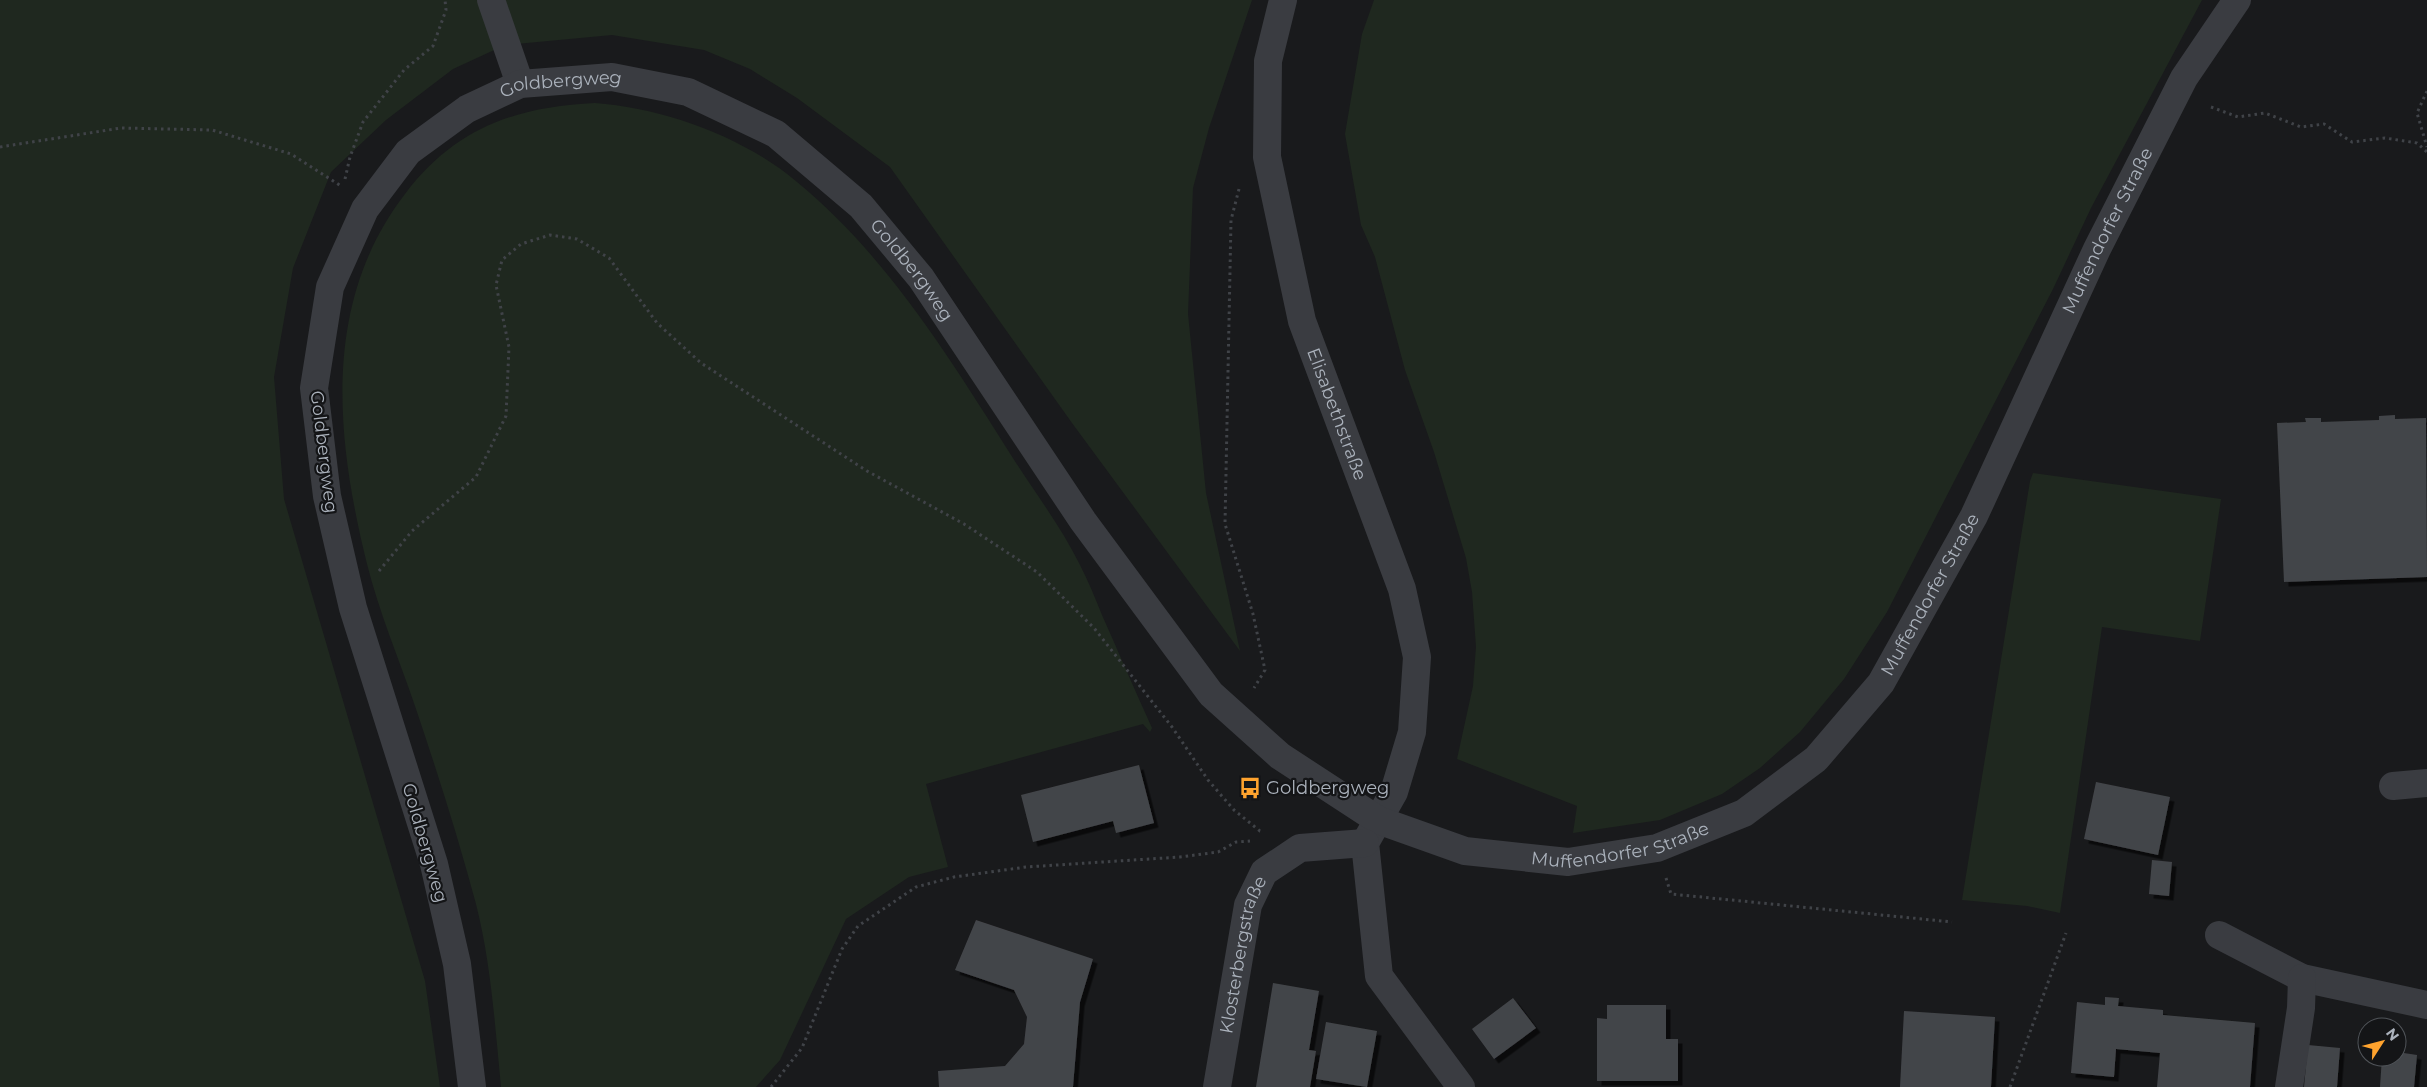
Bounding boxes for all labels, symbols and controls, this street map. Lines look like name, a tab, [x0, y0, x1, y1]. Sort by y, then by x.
street label: Goldbergweg	[496, 66, 624, 103]
street label: Muffendorfer Straße	[2058, 144, 2158, 317]
street label: Goldbergweg	[865, 214, 958, 326]
street label: Elisabethstraße	[1302, 345, 1372, 484]
street label: Goldbergweg	[306, 389, 342, 515]
street label: Muffendorfer Straße	[1876, 509, 1984, 680]
bus stop icon: Goldbergweg	[1237, 775, 1263, 801]
place label: Goldbergweg	[1266, 777, 1389, 799]
street label: Goldbergweg	[397, 781, 453, 905]
street label: Muffendorfer Straße	[1530, 817, 1712, 873]
street label: Klosterbergstraße	[1215, 872, 1271, 1035]
north arrow	[2357, 1017, 2407, 1067]
text: N	[2382, 1024, 2403, 1044]

